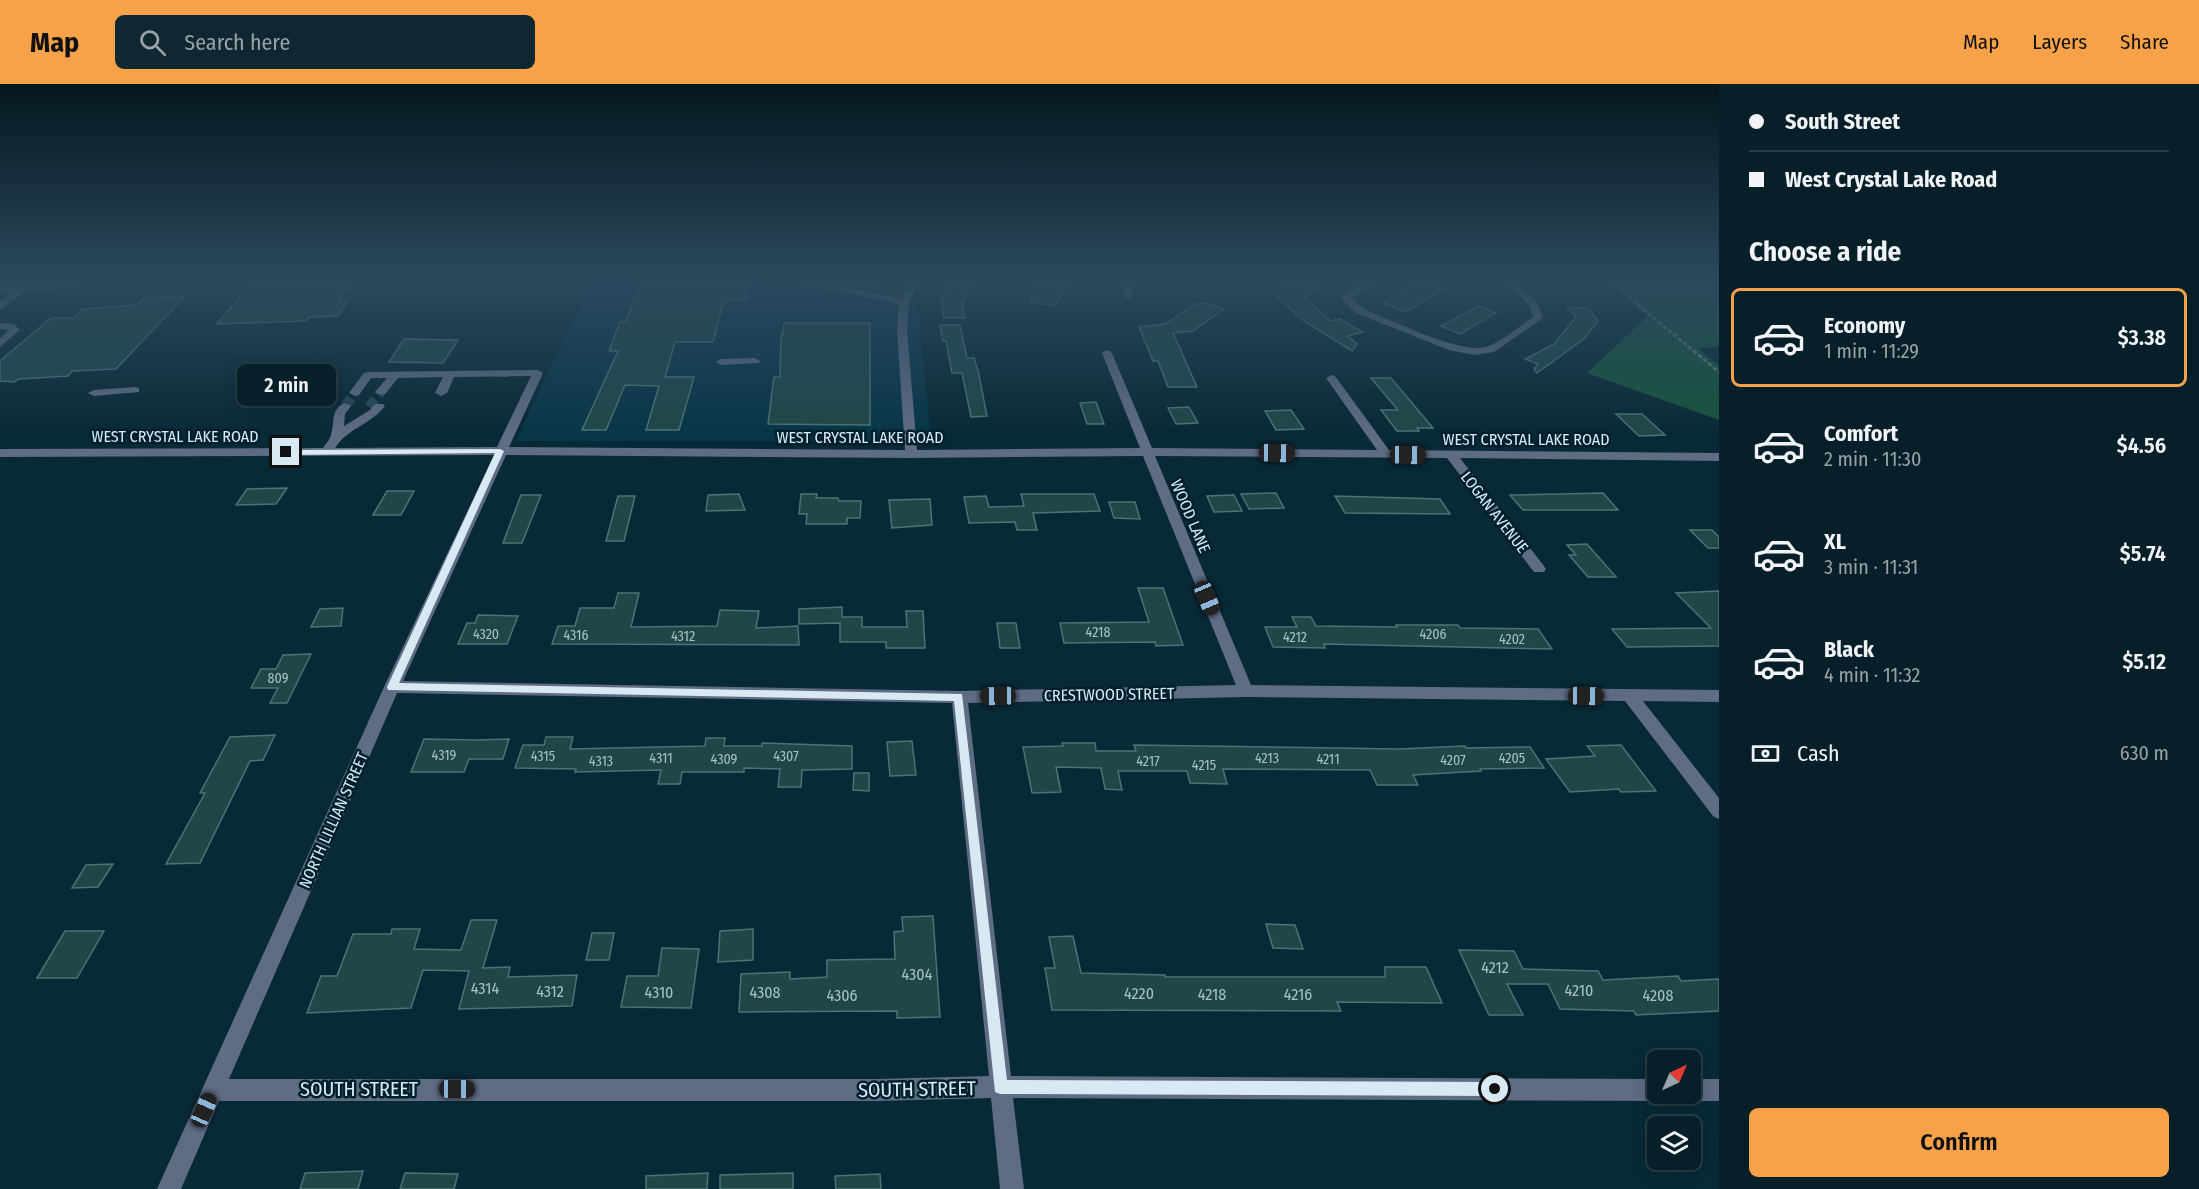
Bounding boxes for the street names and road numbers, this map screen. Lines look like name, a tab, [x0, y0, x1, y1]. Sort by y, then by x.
street label: WEST CRYSTAL LAKE ROAD	[91, 427, 259, 446]
street label: WEST CRYSTAL LAKE ROAD	[776, 428, 944, 447]
street label: WEST CRYSTAL LAKE ROAD	[1442, 430, 1610, 449]
street label: LOGAN AVENUE	[1457, 468, 1532, 557]
street label: WOOD LANE	[1167, 477, 1214, 556]
street label: CRESTWOOD STREET	[1044, 684, 1175, 705]
street label: NORTH LILLIAN STREET	[295, 749, 372, 891]
street label: SOUTH STREET	[858, 1076, 977, 1102]
street label: SOUTH STREET	[300, 1077, 419, 1101]

